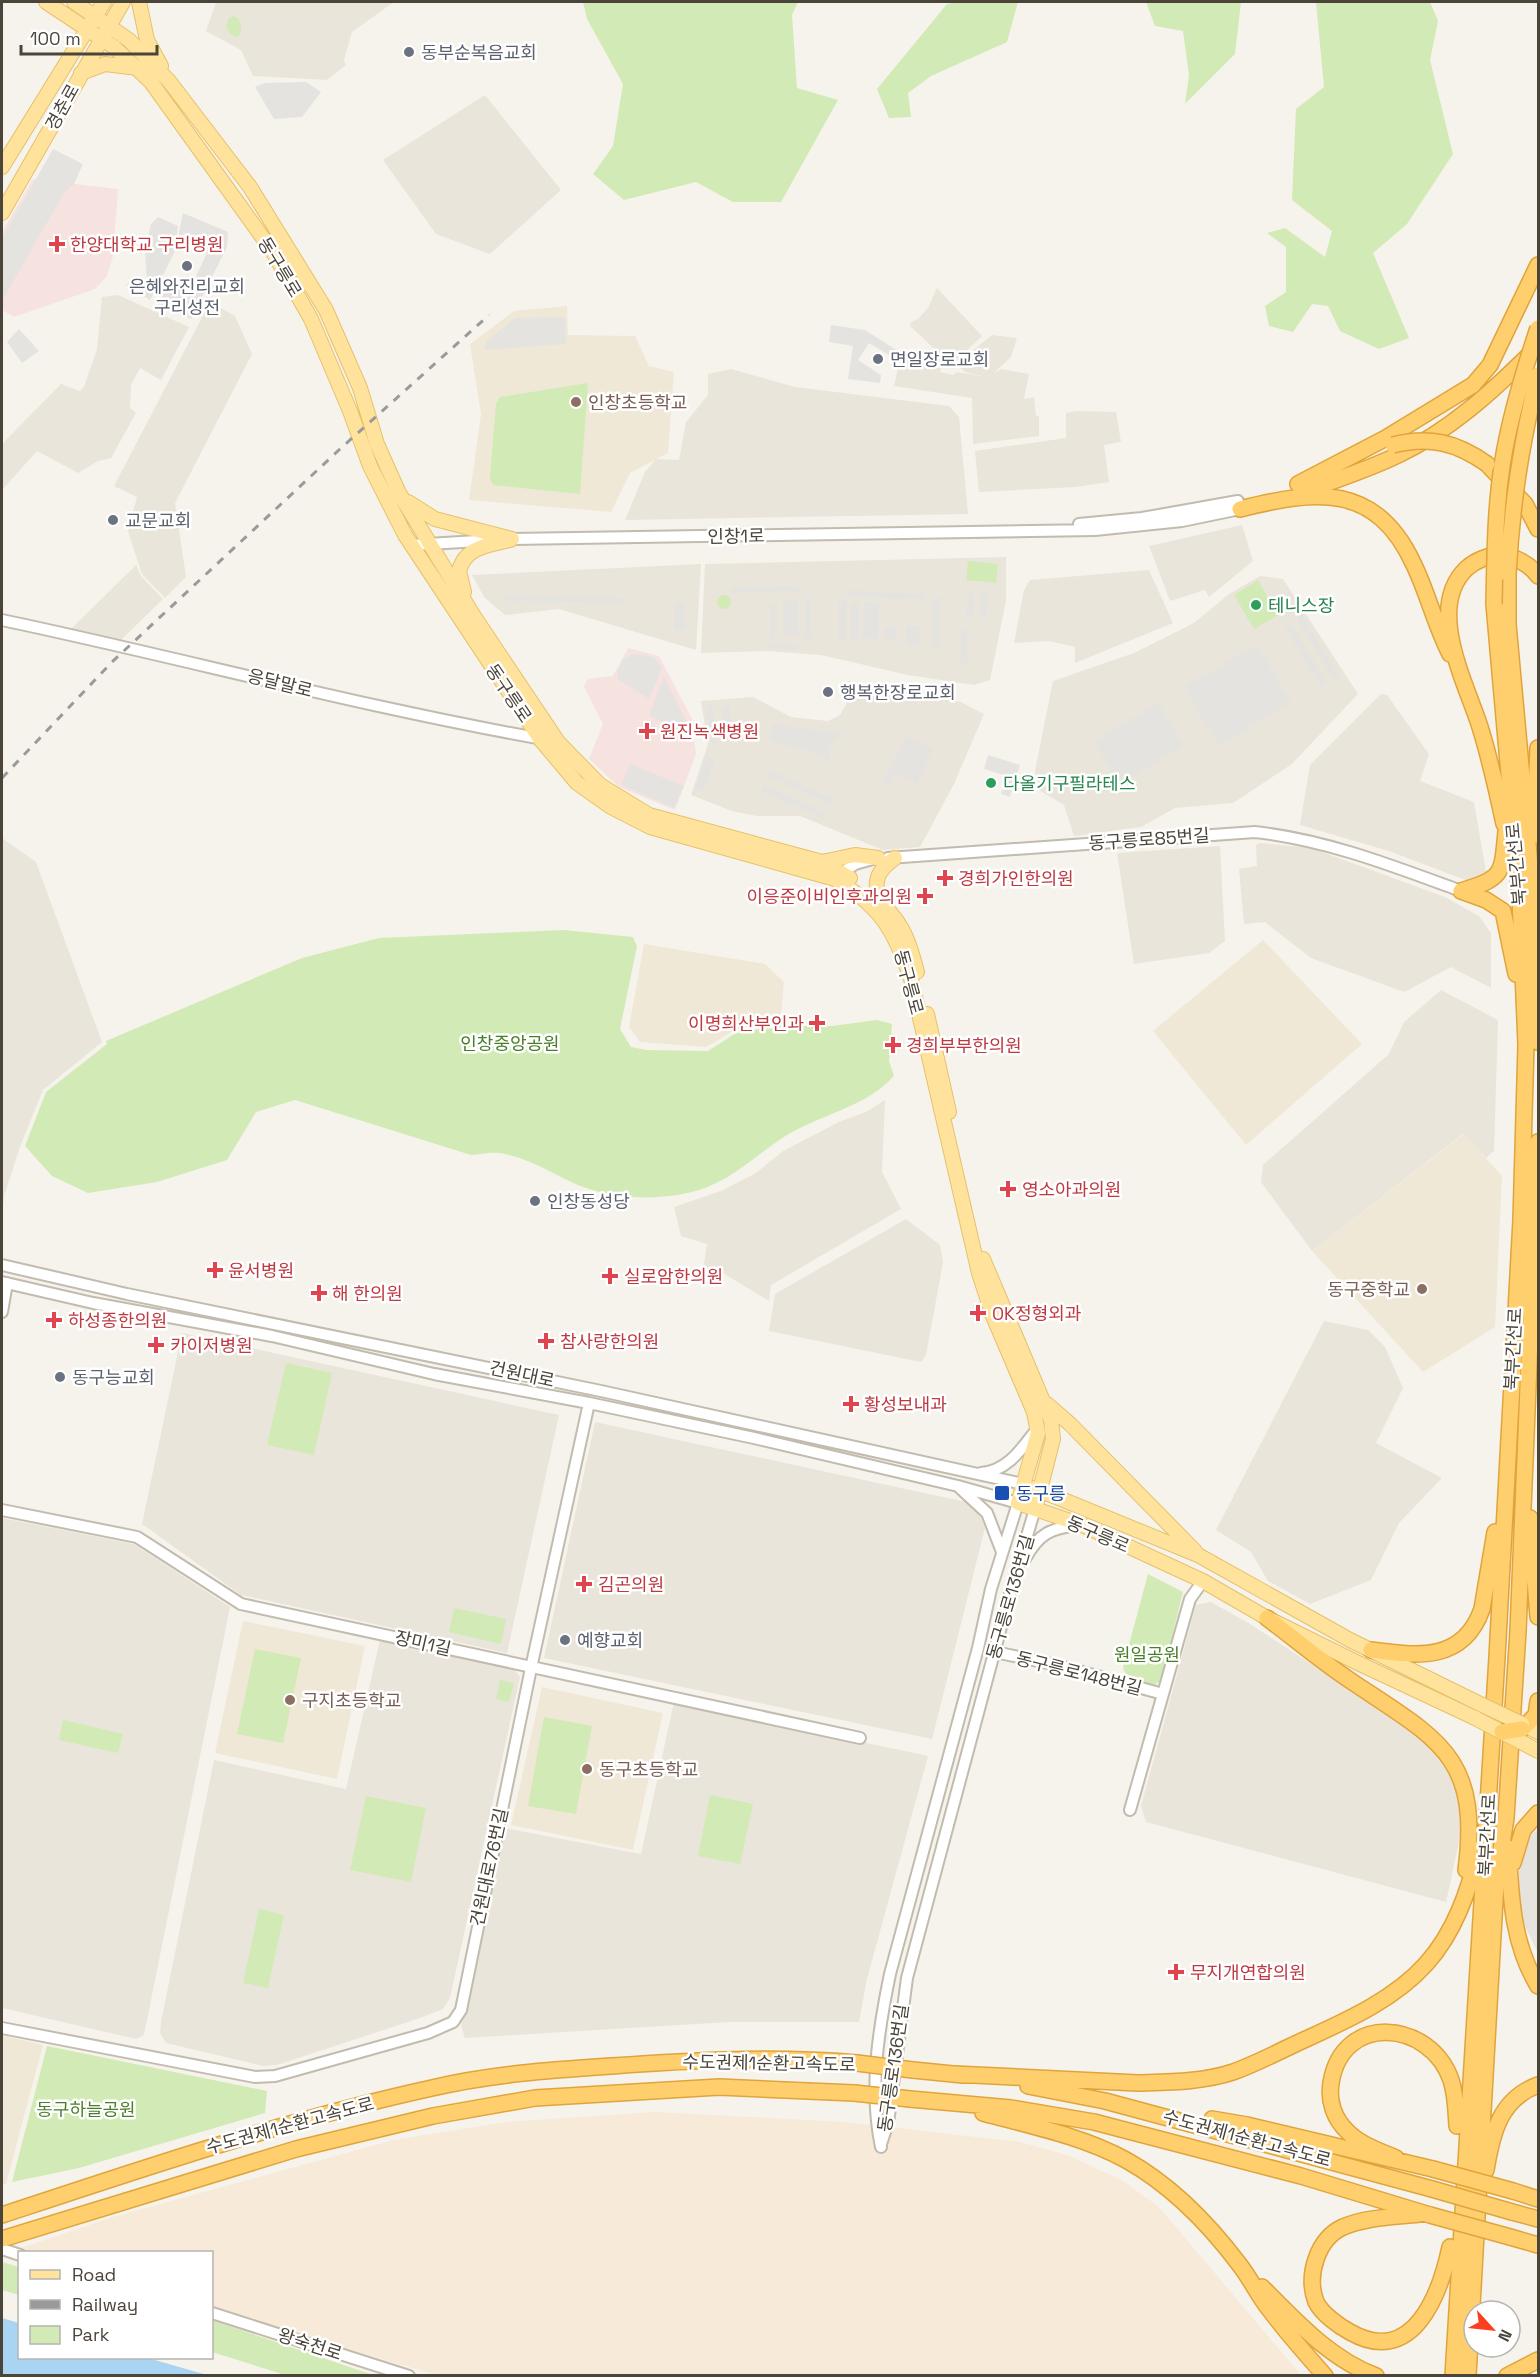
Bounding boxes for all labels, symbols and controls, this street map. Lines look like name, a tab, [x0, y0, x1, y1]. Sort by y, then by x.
scale bar	[21, 18, 158, 56]
text: 100 m	[30, 27, 81, 50]
place label: 동부순복음교회	[421, 41, 537, 64]
marker: 동부순복음교회	[402, 45, 416, 59]
street label: 경춘로	[40, 80, 84, 134]
place label: 한양대학교 구리병원	[70, 233, 224, 256]
street label: 동구릉로	[253, 233, 307, 301]
marker: 한양대학교 구리병원	[48, 235, 66, 253]
marker: 은혜와진리교회 구리성전	[180, 259, 194, 273]
place label: 은혜와진리교회 구리성전	[129, 275, 245, 319]
place label: 면일장로교회	[890, 348, 989, 371]
marker: 면일장로교회	[871, 352, 885, 366]
place label: 인창초등학교	[588, 391, 687, 414]
marker: 인창초등학교	[569, 395, 583, 409]
place label: 교문교회	[125, 509, 191, 532]
marker: 교문교회	[106, 513, 120, 527]
street label: 인창1로	[707, 524, 765, 548]
place label: 테니스장	[1268, 594, 1334, 617]
marker: 테니스장	[1249, 598, 1263, 612]
street label: 동구릉로	[481, 659, 537, 727]
street label: 응달말로	[245, 664, 315, 702]
place label: 행복한장로교회	[840, 681, 956, 704]
marker: 행복한장로교회	[821, 685, 835, 699]
place label: 원진녹색병원	[660, 720, 759, 743]
marker: 원진녹색병원	[638, 722, 656, 740]
place label: 다올기구필라테스	[1003, 772, 1135, 795]
marker: 다올기구필라테스	[984, 776, 998, 790]
street label: 북부간선로	[1501, 822, 1531, 906]
street label: 동구릉로85번길	[1088, 823, 1210, 855]
place label: 경희가인한의원	[958, 867, 1074, 890]
marker: 경희가인한의원	[936, 869, 954, 887]
place label: 이응준이비인후과의원	[746, 885, 912, 908]
marker: 이응준이비인후과의원	[916, 887, 934, 905]
street label: 동구릉로	[889, 947, 929, 1017]
place label: 이명희산부인과	[688, 1012, 804, 1035]
marker: 이명희산부인과	[808, 1014, 826, 1032]
park label: 인창중앙공원	[460, 1032, 560, 1055]
place label: 경희부부한의원	[906, 1034, 1022, 1057]
marker: 경희부부한의원	[884, 1036, 902, 1054]
place label: 영소아과의원	[1022, 1178, 1121, 1201]
marker: 영소아과의원	[999, 1180, 1017, 1198]
place label: 인창동성당	[547, 1190, 630, 1213]
marker: 인창동성당	[528, 1194, 542, 1208]
place label: 윤서병원	[228, 1259, 294, 1282]
marker: 윤서병원	[206, 1261, 224, 1279]
place label: 실로암한의원	[624, 1265, 723, 1288]
marker: 실로암한의원	[601, 1267, 619, 1285]
place label: 동구중학교	[1327, 1278, 1410, 1301]
place label: 해 한의원	[332, 1282, 403, 1305]
marker: 동구중학교	[1415, 1282, 1429, 1296]
marker: 해 한의원	[310, 1284, 328, 1302]
place label: OK정형외과	[992, 1302, 1082, 1325]
marker: OK정형외과	[969, 1304, 987, 1322]
street label: 북부간선로	[1499, 1307, 1527, 1391]
place label: 하성종한의원	[68, 1309, 167, 1332]
marker: 하성종한의원	[45, 1311, 63, 1329]
place label: 참사랑한의원	[560, 1330, 659, 1353]
marker: 참사랑한의원	[537, 1332, 555, 1350]
place label: 카이저병원	[170, 1334, 253, 1357]
marker: 카이저병원	[147, 1336, 165, 1354]
street label: 건원대로	[487, 1356, 557, 1392]
place label: 동구능교회	[72, 1366, 155, 1389]
marker: 동구능교회	[53, 1370, 67, 1384]
place label: 황성보내과	[864, 1393, 947, 1416]
marker: 황성보내과	[842, 1395, 860, 1413]
place label: 동구릉	[1016, 1482, 1066, 1505]
marker: 동구릉	[993, 1484, 1011, 1502]
street label: 동구릉로	[1063, 1510, 1133, 1558]
street label: 동구릉로136번길	[981, 1532, 1039, 1662]
place label: 김곤의원	[598, 1573, 664, 1596]
marker: 김곤의원	[575, 1575, 593, 1593]
street label: 장미1길	[393, 1625, 453, 1661]
place label: 예향교회	[577, 1629, 643, 1652]
marker: 예향교회	[558, 1633, 572, 1647]
park label: 원일공원	[1114, 1643, 1180, 1666]
street label: 동구릉로148번길	[1013, 1646, 1145, 1700]
place label: 구지초등학교	[302, 1689, 401, 1712]
marker: 구지초등학교	[283, 1693, 297, 1707]
place label: 동구초등학교	[599, 1758, 698, 1781]
marker: 동구초등학교	[580, 1762, 594, 1776]
street label: 북부간선로	[1473, 1793, 1501, 1877]
street label: 건원대로76번길	[465, 1806, 513, 1928]
place label: 무지개연합의원	[1190, 1961, 1306, 1984]
marker: 무지개연합의원	[1167, 1963, 1185, 1981]
street label: 동구릉로136번길	[873, 2003, 913, 2133]
street label: 수도권제1순환고속도로	[682, 2050, 856, 2076]
street label: 수도권제1순환고속도로	[203, 2091, 377, 2159]
park label: 동구하늘공원	[36, 2098, 136, 2121]
street label: 수도권제1순환고속도로	[1160, 2104, 1334, 2172]
legend	[18, 2251, 213, 2359]
text: Road	[72, 2263, 116, 2286]
text: Railway	[72, 2293, 138, 2316]
north arrow	[1462, 2299, 1522, 2359]
text: Park	[72, 2323, 110, 2346]
street label: 왕숙천로	[275, 2323, 345, 2365]
text: N	[1493, 2326, 1517, 2345]

